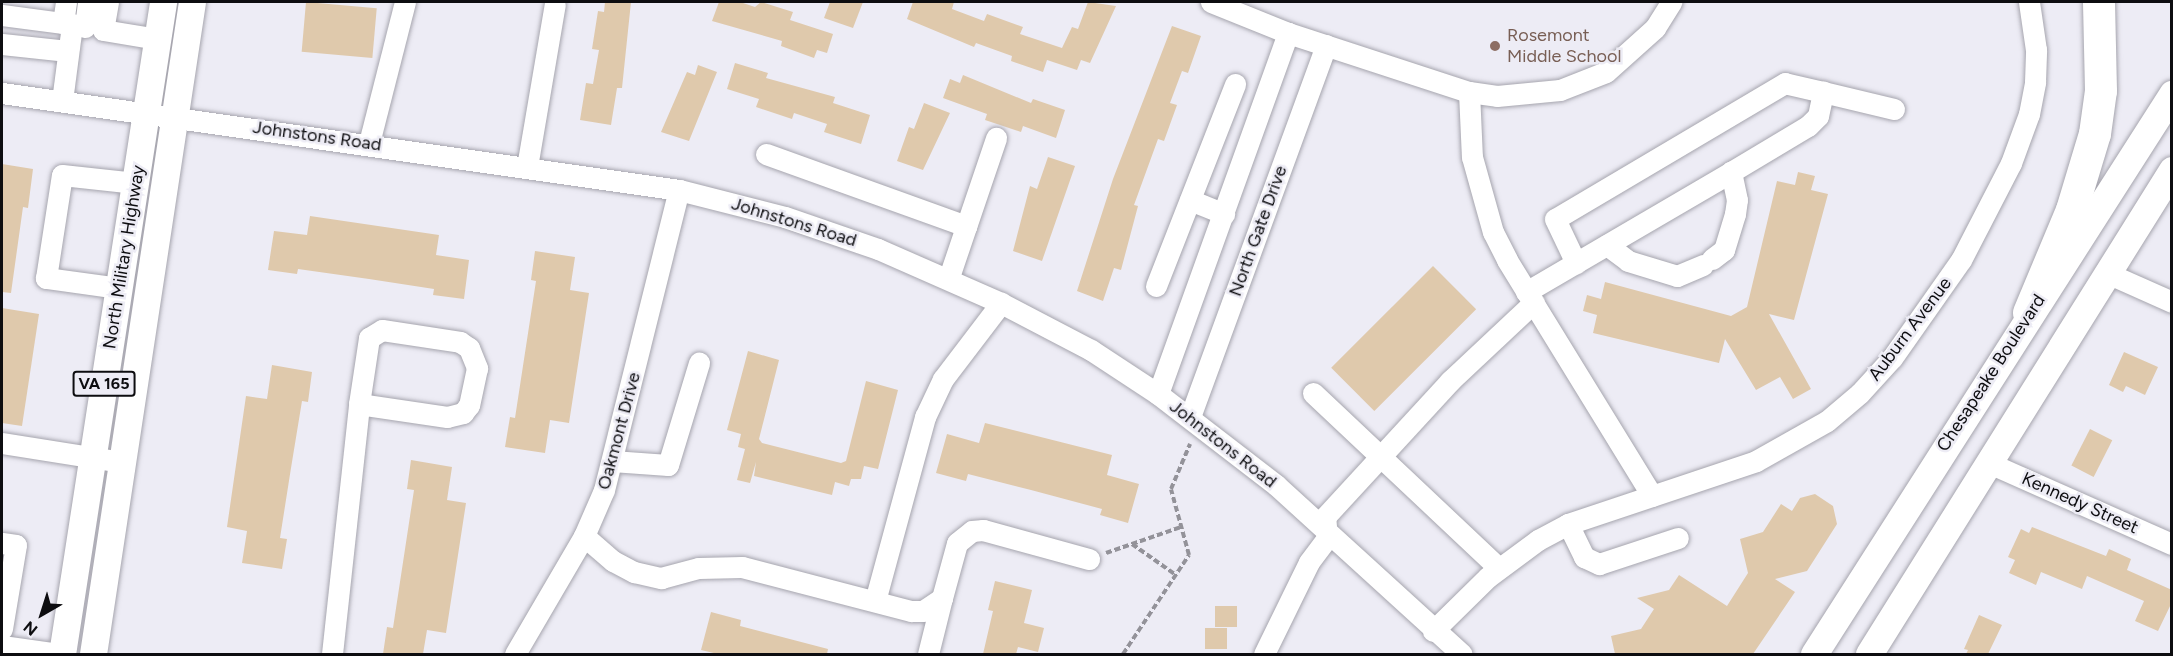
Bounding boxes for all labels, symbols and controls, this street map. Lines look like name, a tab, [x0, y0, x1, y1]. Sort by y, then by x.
place label: Rosemont Middle School	[1507, 25, 1621, 68]
marker: Rosemont Middle School	[1488, 39, 1502, 53]
street label: Johnstons Road	[251, 116, 383, 156]
street label: North Gate Drive	[1224, 163, 1292, 299]
street label: North Military Highway	[99, 164, 149, 350]
street label: Johnstons Road	[729, 193, 859, 251]
street label: Auburn Avenue	[1864, 273, 1956, 385]
street label: Chesapeake Boulevard	[1932, 290, 2050, 456]
street label: Oakmont Drive	[593, 370, 645, 492]
road number: VA 165	[72, 371, 136, 397]
street label: Johnstons Road	[1165, 396, 1281, 492]
street label: Kennedy Street	[2018, 468, 2142, 538]
north arrow	[12, 584, 72, 644]
text: N	[20, 617, 41, 640]

